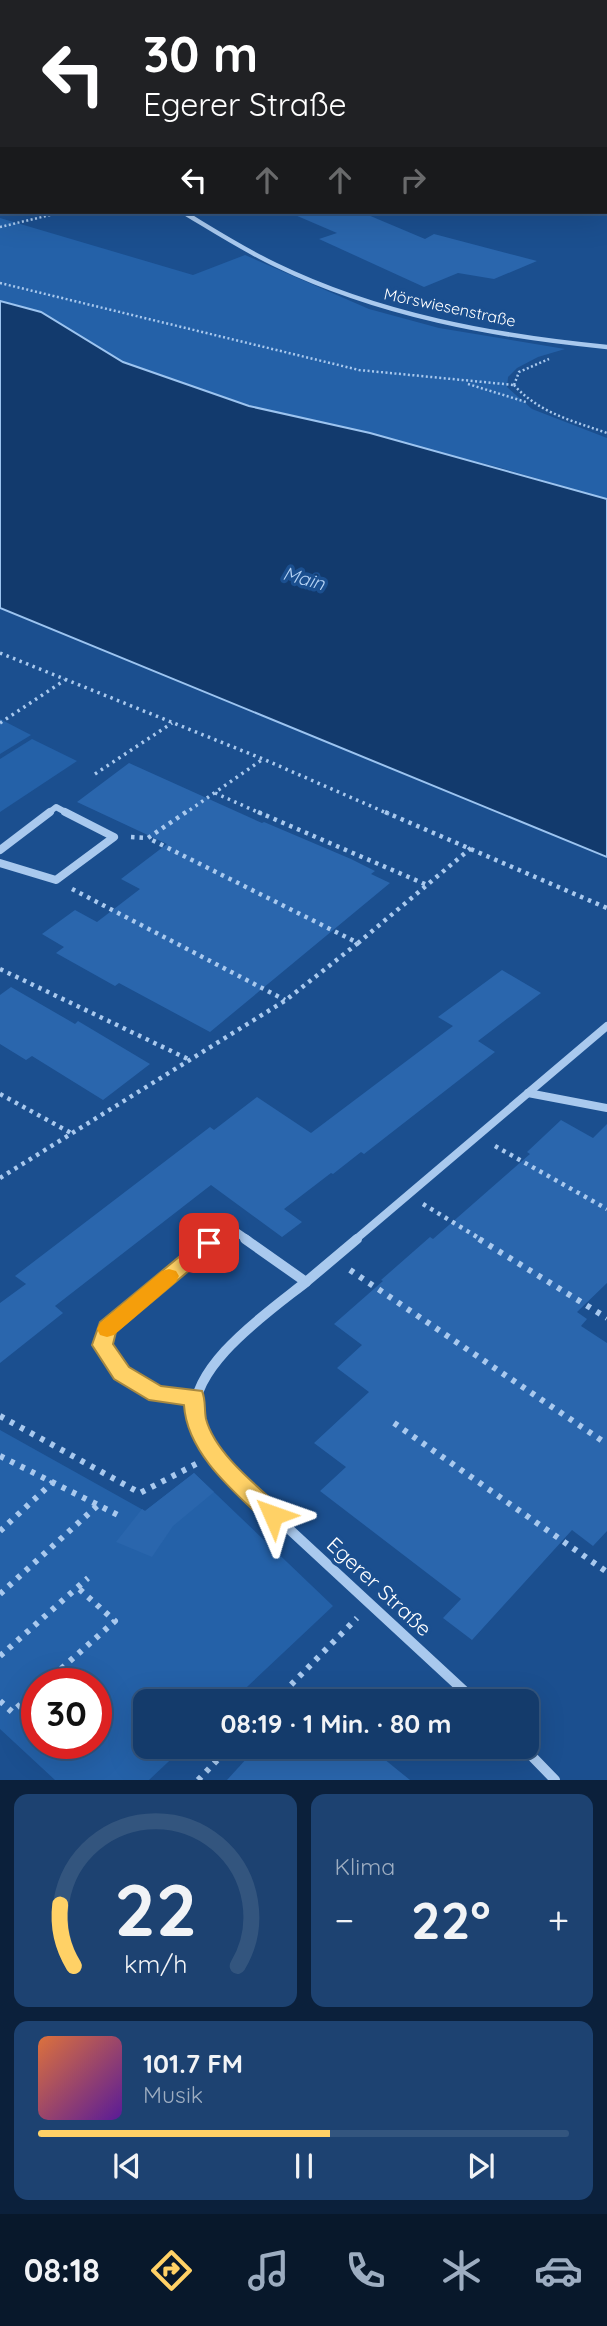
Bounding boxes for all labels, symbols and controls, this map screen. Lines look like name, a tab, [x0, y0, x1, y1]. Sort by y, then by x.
text: 30 m	[143, 23, 258, 84]
icon: left	[28, 28, 119, 119]
text: Egerer Straße	[143, 84, 347, 124]
icon: left	[175, 161, 213, 199]
icon: ahead	[248, 161, 286, 199]
icon: ahead	[321, 161, 359, 199]
icon: right	[394, 161, 432, 199]
street label: Mörswiesenstraße	[382, 283, 518, 331]
water label: Main	[280, 561, 329, 596]
pin	[179, 1213, 239, 1273]
icon: arrive	[190, 1224, 228, 1262]
position arrow	[236, 1478, 310, 1552]
street label: Egerer Straße	[322, 1531, 437, 1641]
speed limit sign: 30	[21, 1668, 112, 1759]
text: 08:19 · 1 Min. · 80 m	[220, 1707, 452, 1740]
text: Klima	[335, 1852, 395, 1881]
text: 22	[114, 1864, 197, 1955]
text: 22°	[411, 1887, 491, 1952]
text: −	[335, 1896, 354, 1944]
text: +	[548, 1896, 569, 1944]
text: km/h	[124, 1948, 187, 1979]
text: 101.7 FM	[143, 2047, 243, 2080]
text: Musik	[143, 2080, 203, 2109]
icon: previous	[108, 2147, 146, 2185]
icon: pause	[285, 2147, 323, 2185]
icon: next	[462, 2147, 500, 2185]
icon: directions	[147, 2246, 196, 2295]
icon: music	[244, 2246, 293, 2295]
icon: phone	[341, 2246, 390, 2295]
icon: climate	[437, 2246, 486, 2295]
icon: car	[534, 2246, 583, 2295]
text: 08:18	[24, 2250, 100, 2290]

